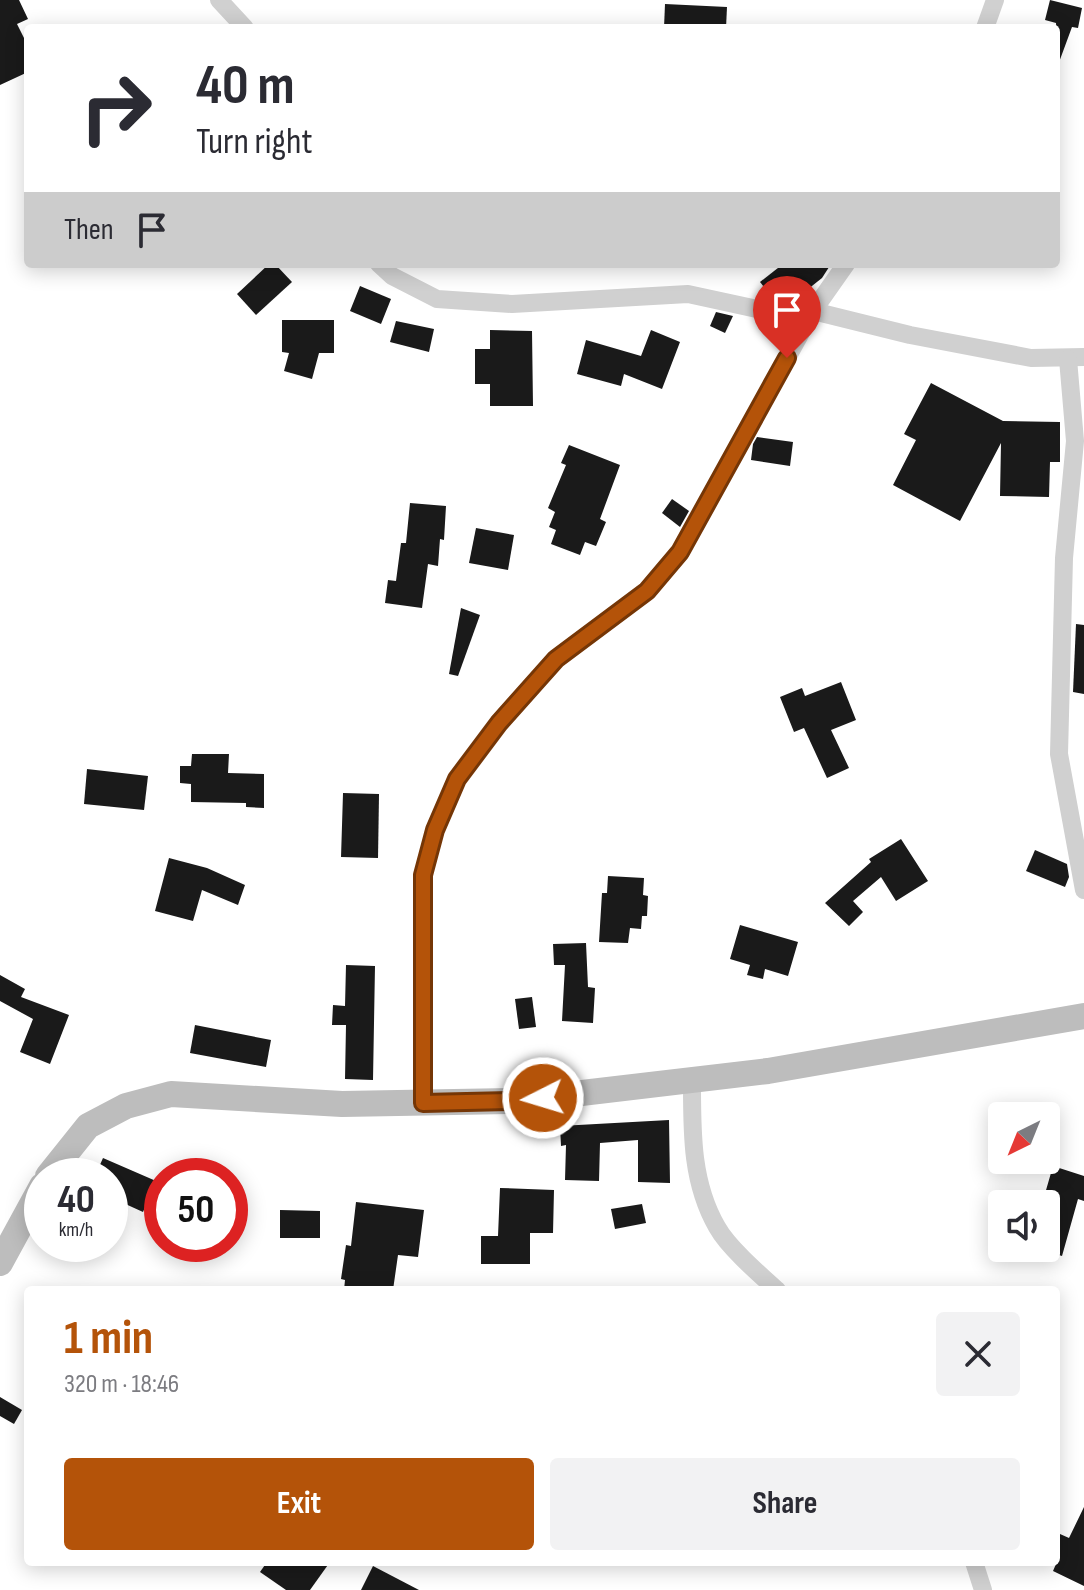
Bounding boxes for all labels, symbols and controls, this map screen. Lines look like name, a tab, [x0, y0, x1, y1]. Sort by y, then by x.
text: 40 m	[196, 53, 295, 120]
icon: right	[64, 56, 168, 160]
text: Turn right	[196, 121, 313, 164]
icon: arrive	[130, 208, 174, 252]
text: Then	[64, 212, 114, 248]
pin	[753, 276, 821, 358]
icon: arrive	[765, 288, 809, 332]
position arrow	[501, 1056, 585, 1140]
north arrow	[988, 1102, 1060, 1174]
map controls	[988, 1102, 1060, 1262]
speed limit sign: 50	[144, 1158, 248, 1262]
text: 40	[57, 1176, 95, 1224]
button: sound	[988, 1190, 1060, 1262]
text: km/h	[59, 1218, 93, 1242]
text: 1 min	[64, 1310, 153, 1367]
button: close	[936, 1312, 1020, 1396]
text: 320 m · 18:46	[64, 1369, 179, 1400]
button: Exit	[64, 1458, 534, 1550]
button: Share	[550, 1458, 1020, 1550]

